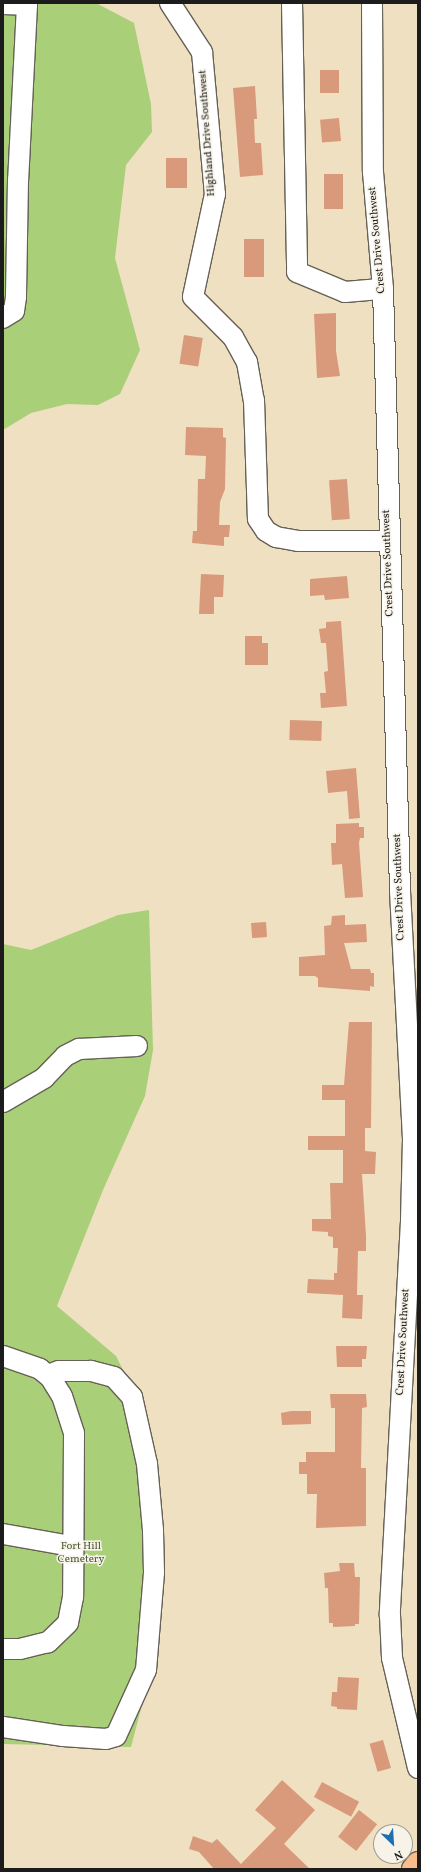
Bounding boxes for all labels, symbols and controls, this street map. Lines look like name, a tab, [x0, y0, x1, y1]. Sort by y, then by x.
street label: Highland Drive Southwest	[197, 69, 219, 197]
street label: Crest Drive Southwest	[367, 186, 389, 294]
street label: Crest Drive Southwest	[381, 509, 397, 617]
street label: Crest Drive Southwest	[392, 833, 408, 941]
street label: Crest Drive Southwest	[395, 1288, 413, 1396]
park label: Fort Hill Cemetery	[58, 1541, 104, 1567]
north arrow	[373, 1824, 413, 1864]
text: N	[391, 1846, 405, 1863]

